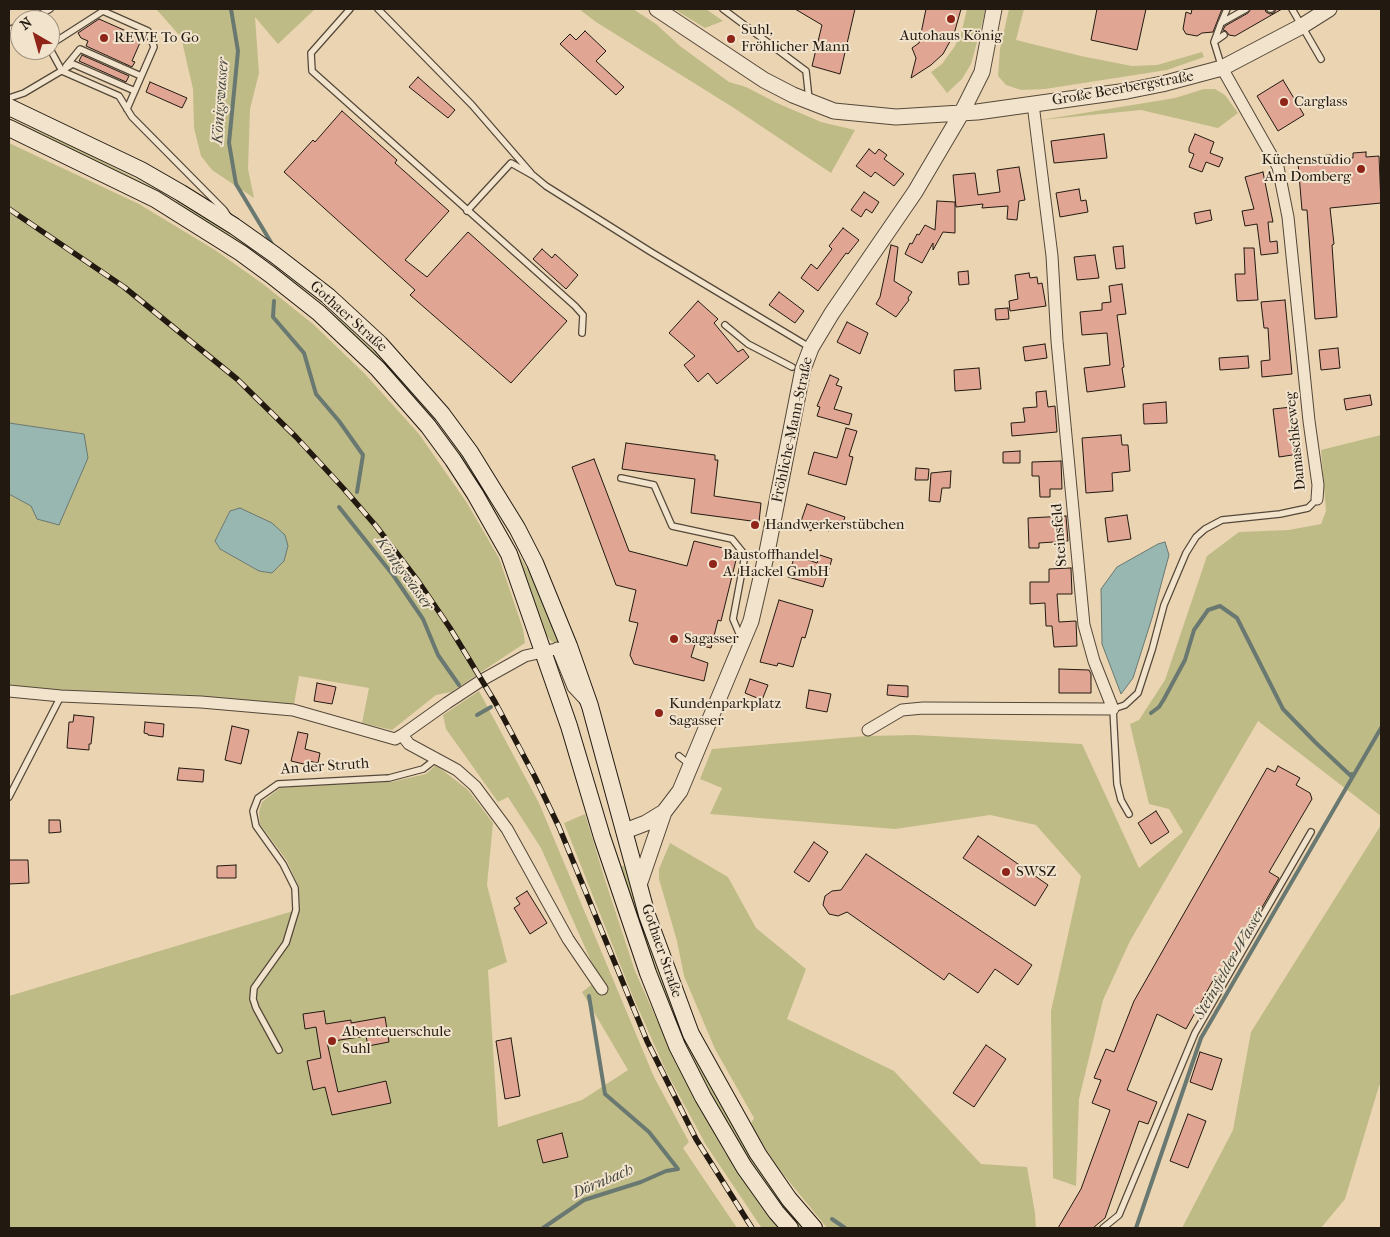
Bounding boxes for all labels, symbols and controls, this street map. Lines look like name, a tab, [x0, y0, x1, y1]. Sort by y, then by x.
north arrow	[10, 10, 60, 60]
marker: Autohaus König	[945, 13, 957, 25]
text: N	[17, 14, 35, 34]
place label: Suhl, Fröhlicher Mann	[741, 21, 850, 56]
place label: Autohaus König	[900, 27, 1002, 45]
place label: REWE To Go	[114, 29, 199, 47]
marker: REWE To Go	[98, 32, 110, 44]
marker: Suhl, Fröhlicher Mann	[725, 33, 737, 45]
water label: Königswasser	[208, 57, 234, 145]
street label: Große Beerbergstraße	[1051, 68, 1195, 110]
place label: Carglass	[1294, 93, 1348, 111]
marker: Carglass	[1278, 96, 1290, 108]
place label: Küchenstudio Am Domberg	[1262, 151, 1351, 186]
marker: Küchenstudio Am Domberg	[1355, 163, 1367, 175]
street label: Gothaer Straße	[306, 278, 390, 356]
street label: Fröhliche-Mann-Straße	[769, 355, 817, 505]
street label: Damaschkeweg	[1282, 391, 1310, 491]
street label: Steinsfeld	[1048, 503, 1072, 567]
place label: Handwerkerstübchen	[765, 516, 905, 534]
marker: Handwerkerstübchen	[749, 519, 761, 531]
water label: Königswasser	[371, 533, 437, 615]
place label: Baustoffhandel A. Hackel GmbH	[723, 546, 829, 581]
marker: Baustoffhandel A. Hackel GmbH	[707, 558, 719, 570]
place label: Sagasser	[684, 630, 739, 648]
marker: Sagasser	[668, 633, 680, 645]
place label: Kundenparkplatz Sagasser	[669, 695, 781, 730]
marker: Kundenparkplatz Sagasser	[653, 707, 665, 719]
street label: An der Struth	[280, 755, 370, 779]
place label: SWSZ	[1016, 863, 1056, 881]
marker: SWSZ	[1000, 866, 1012, 878]
street label: Gothaer Straße	[637, 902, 685, 1000]
water label: Steinsfelder Wasser	[1190, 905, 1270, 1023]
place label: Abenteuerschule Suhl	[342, 1023, 451, 1058]
marker: Abenteuerschule Suhl	[326, 1035, 338, 1047]
water label: Dörnbach	[570, 1161, 636, 1203]

